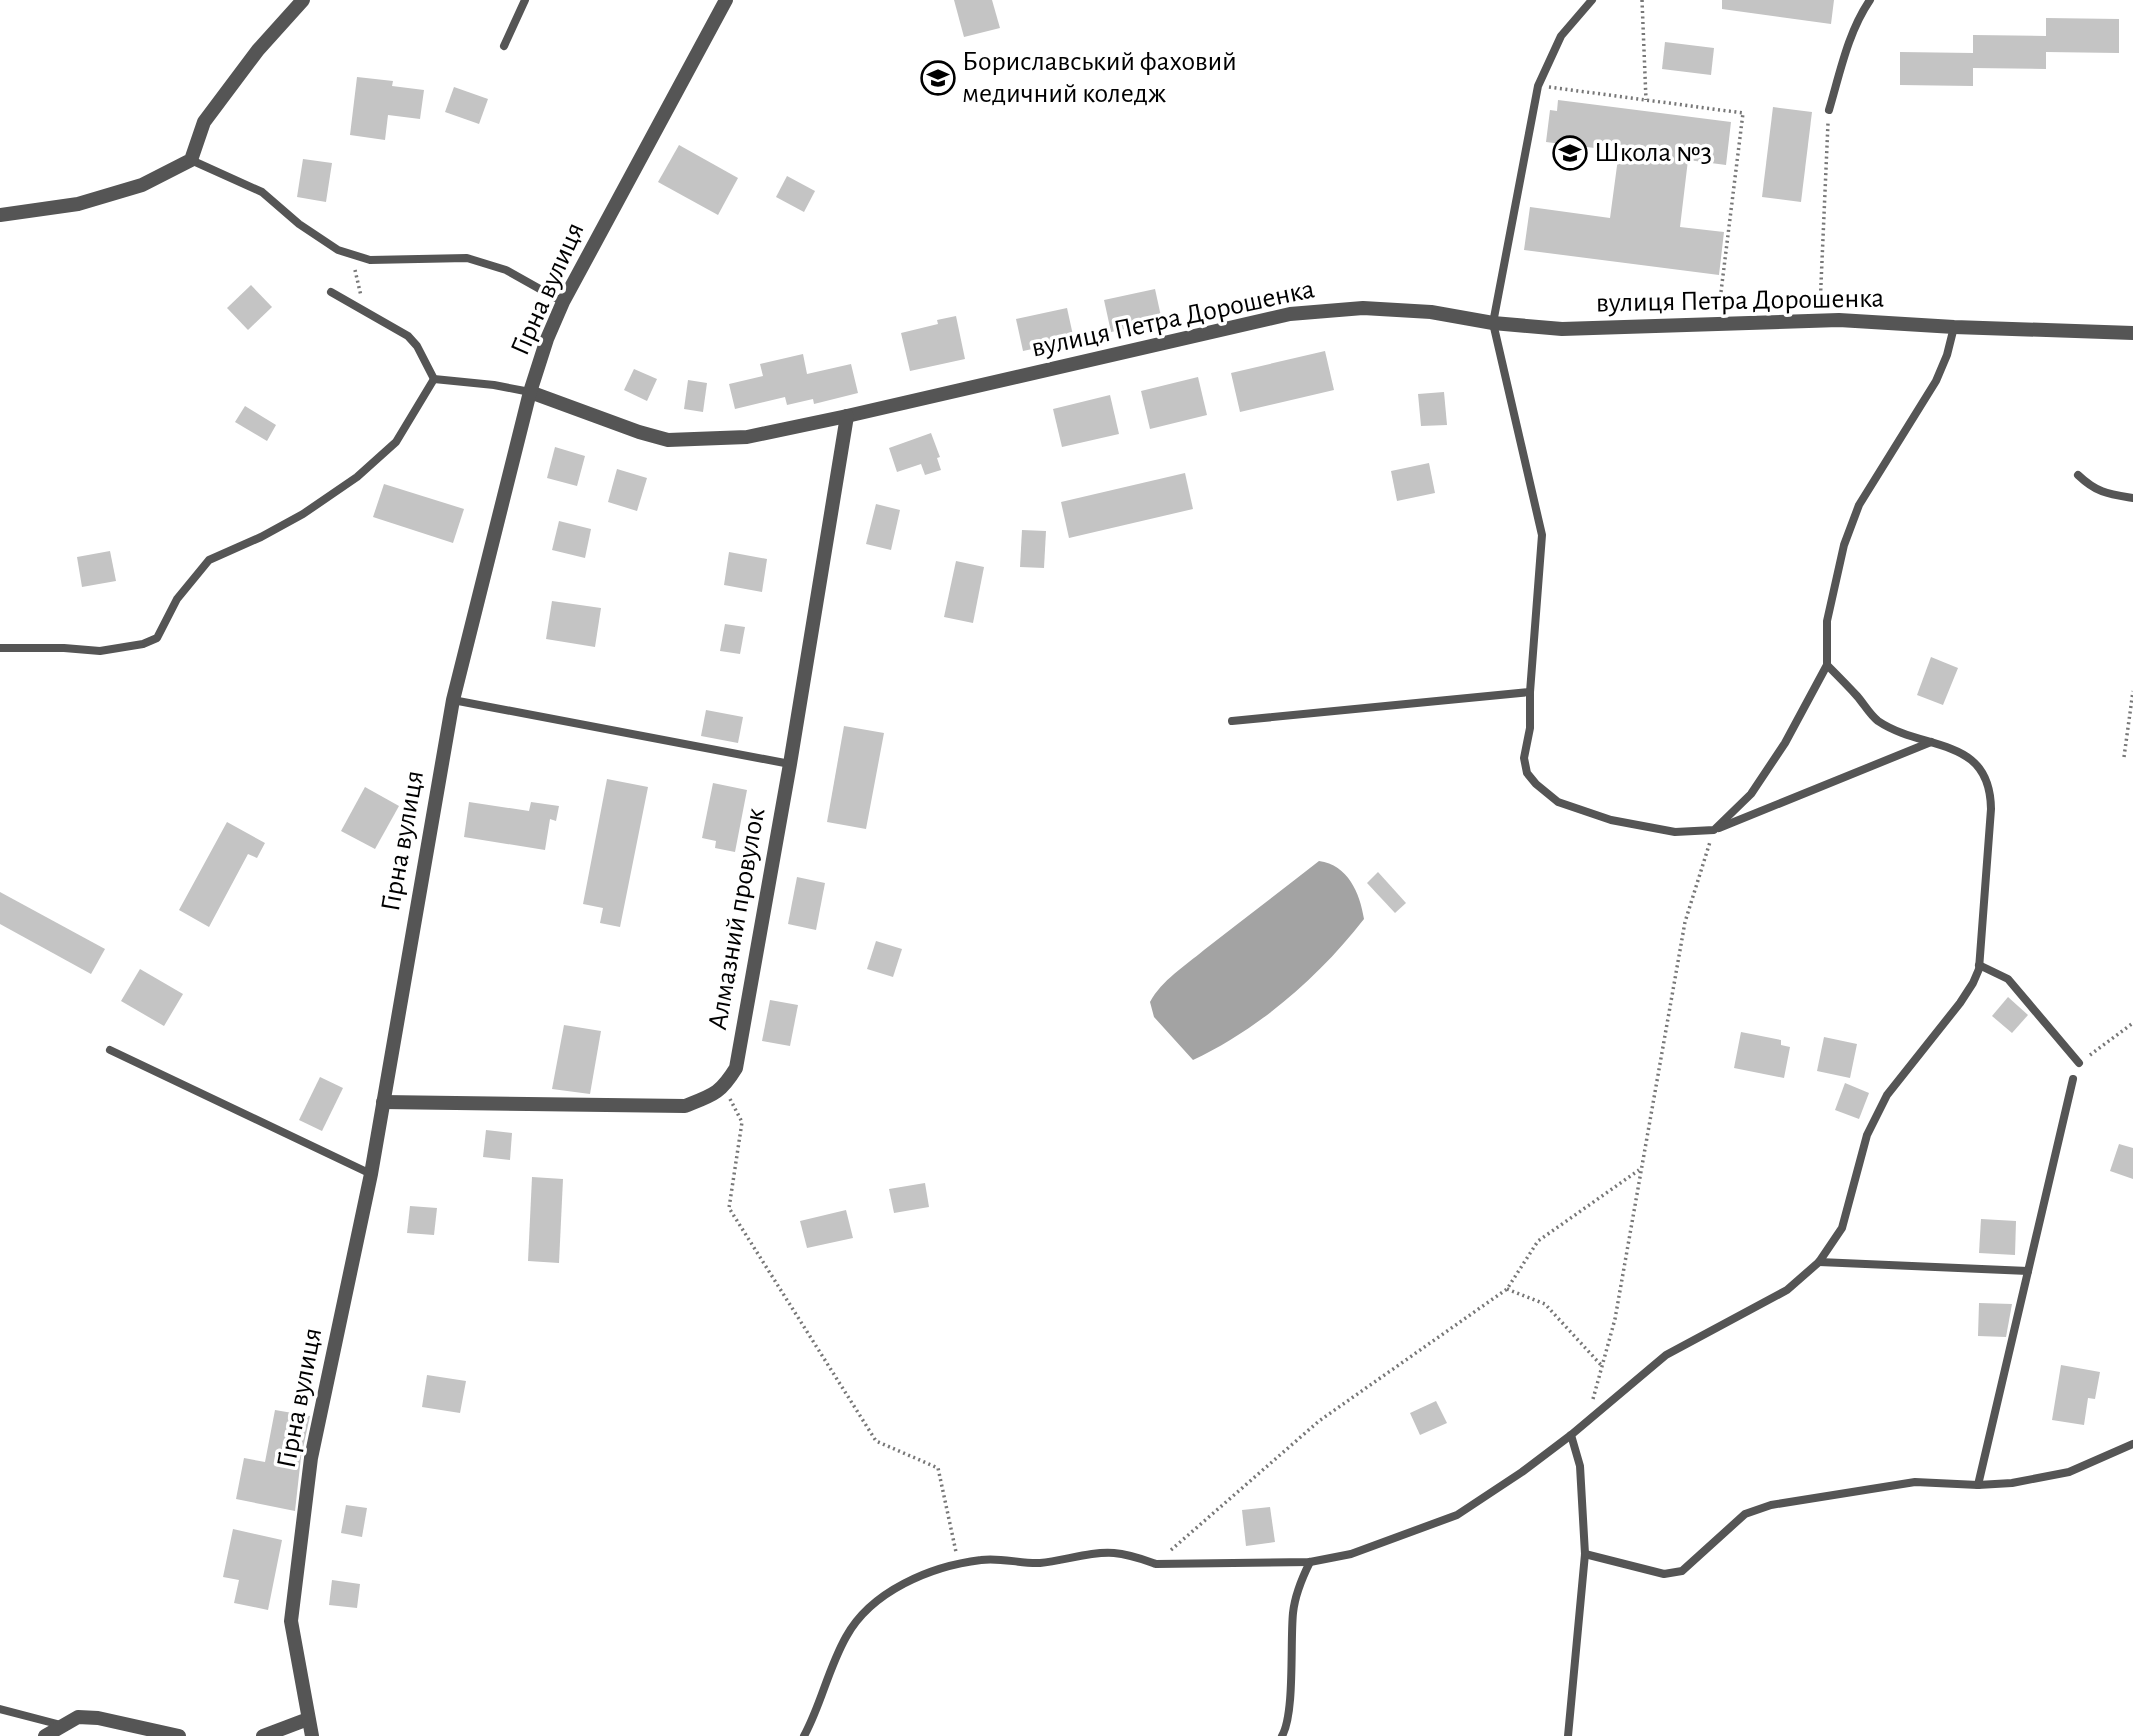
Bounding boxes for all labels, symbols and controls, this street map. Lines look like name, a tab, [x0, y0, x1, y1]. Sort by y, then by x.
place label: Бориславський фаховий медичний коледж	[962, 48, 1237, 108]
school or university icon: Бориславський фаховий медичний коледж	[919, 59, 957, 97]
school or university icon: Школа №3	[1551, 134, 1589, 172]
place label: Школа №3	[1594, 139, 1712, 167]
street label: Гірна вулиця	[506, 218, 590, 360]
street label: вулиця Петра Дорошенка	[1029, 275, 1317, 363]
street label: вулиця Петра Дорошенка	[1596, 284, 1885, 318]
street label: Гірна вулиця	[377, 768, 429, 914]
street label: Алмазний провулок	[704, 806, 770, 1032]
street label: Гірна вулиця	[273, 1325, 327, 1471]

